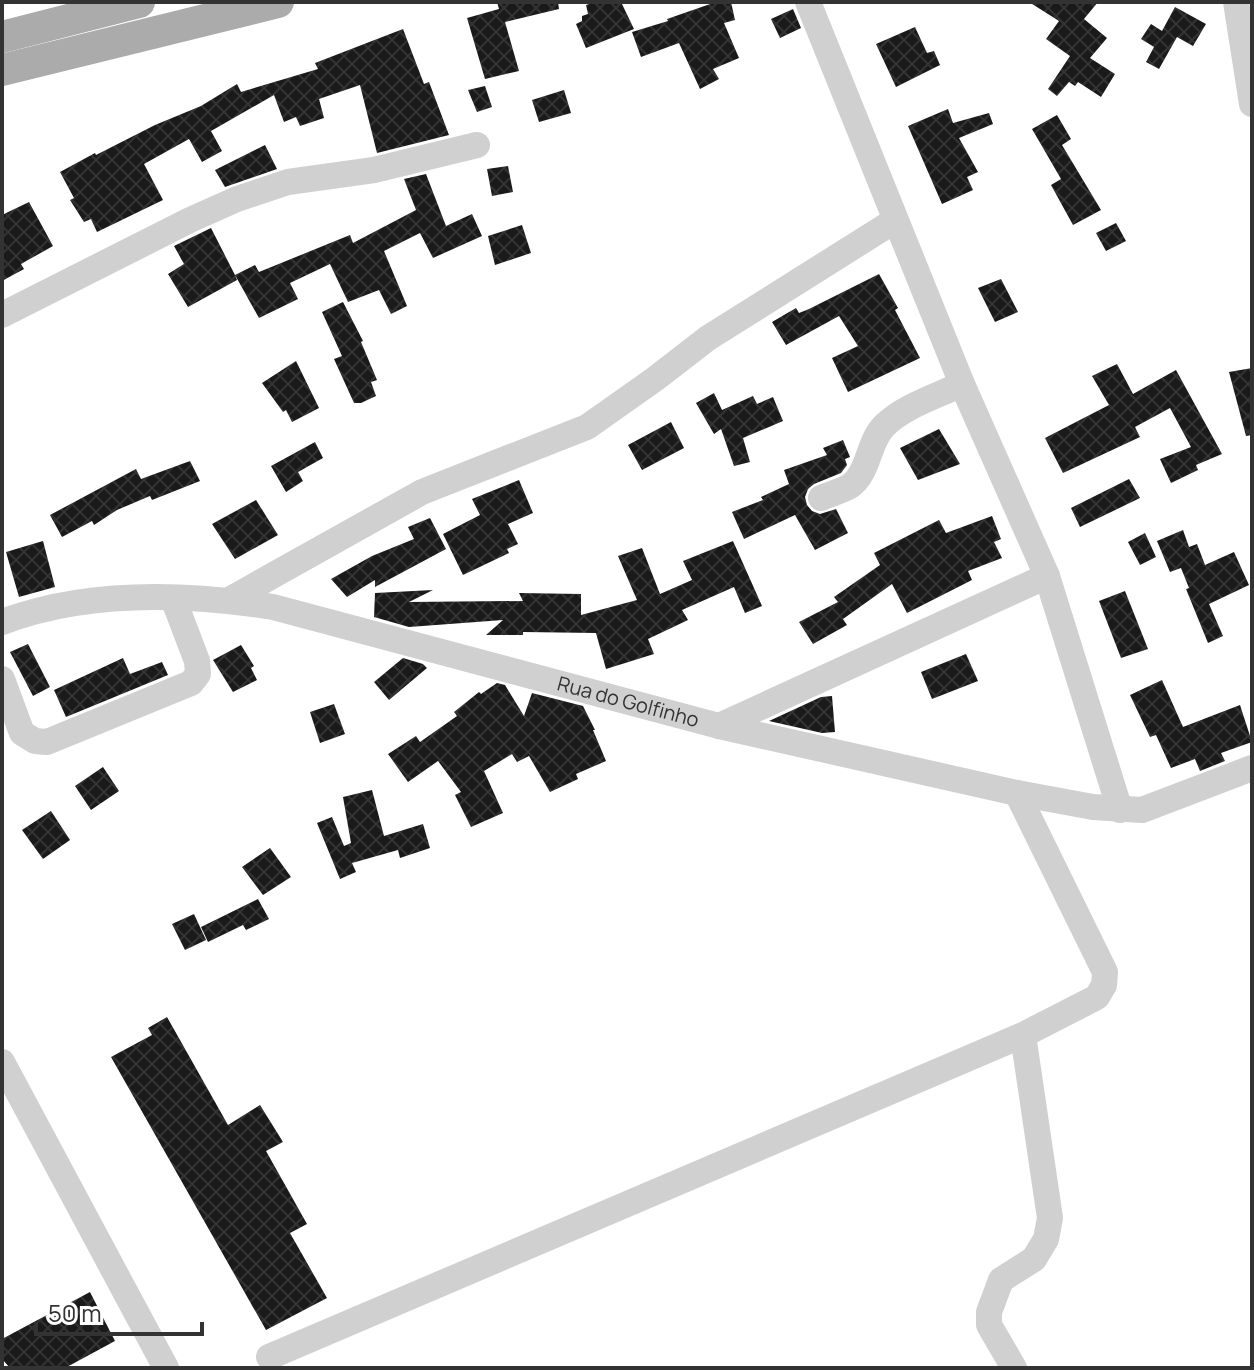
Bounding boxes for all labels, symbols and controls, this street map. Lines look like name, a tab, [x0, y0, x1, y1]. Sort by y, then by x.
street label: Rua do Golfinho	[554, 669, 702, 733]
scale bar	[36, 1286, 202, 1336]
text: 50 m	[48, 1296, 102, 1329]

